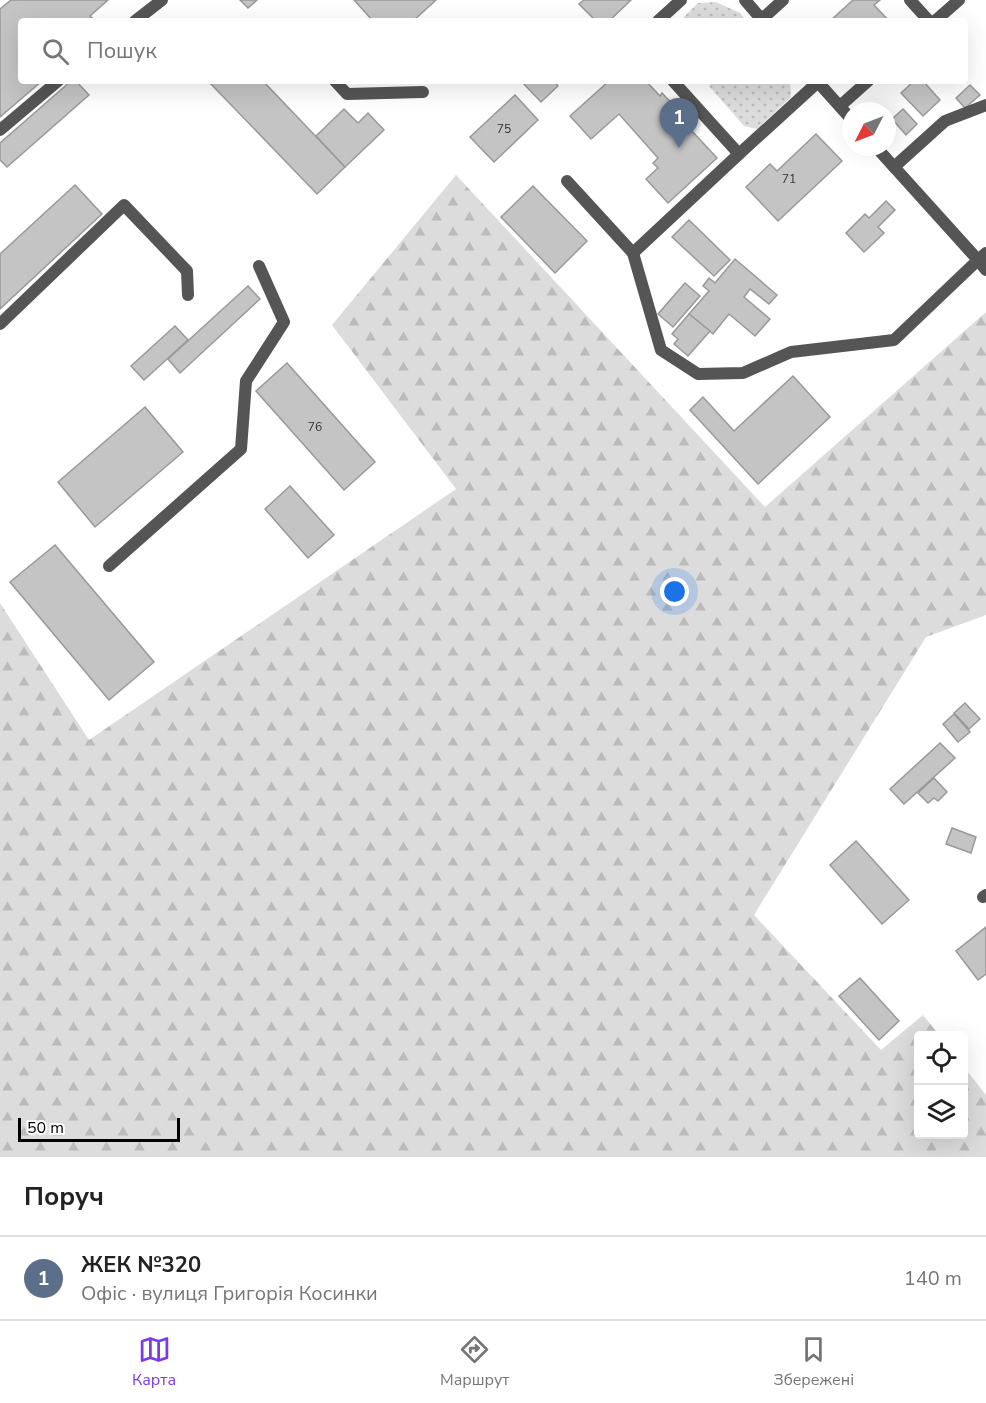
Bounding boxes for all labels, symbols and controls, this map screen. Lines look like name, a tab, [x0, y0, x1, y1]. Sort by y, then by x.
search box	[18, 18, 968, 84]
icon: search	[39, 35, 72, 68]
text: Пошук	[87, 36, 157, 66]
pin: 1	[660, 98, 698, 148]
north arrow	[842, 102, 896, 156]
house number: 75	[497, 121, 511, 137]
house number: 71	[782, 171, 796, 187]
house number: 76	[308, 419, 322, 435]
your location	[660, 577, 689, 606]
map controls	[914, 1031, 968, 1139]
button: locate	[914, 1031, 968, 1085]
button: layers	[914, 1085, 968, 1139]
scale bar	[18, 1115, 180, 1142]
text: 50 m	[27, 1117, 64, 1139]
text: Поруч	[24, 1179, 104, 1214]
text: ЖЕК №320	[81, 1250, 201, 1280]
text: 1	[38, 1265, 50, 1292]
text: 140 m	[904, 1265, 962, 1292]
text: Офіс · вулиця Григорія Косинки	[81, 1280, 378, 1307]
tab: Карта	[132, 1333, 176, 1391]
tab: Маршрут	[440, 1333, 509, 1391]
tab: Збережені	[773, 1333, 854, 1391]

